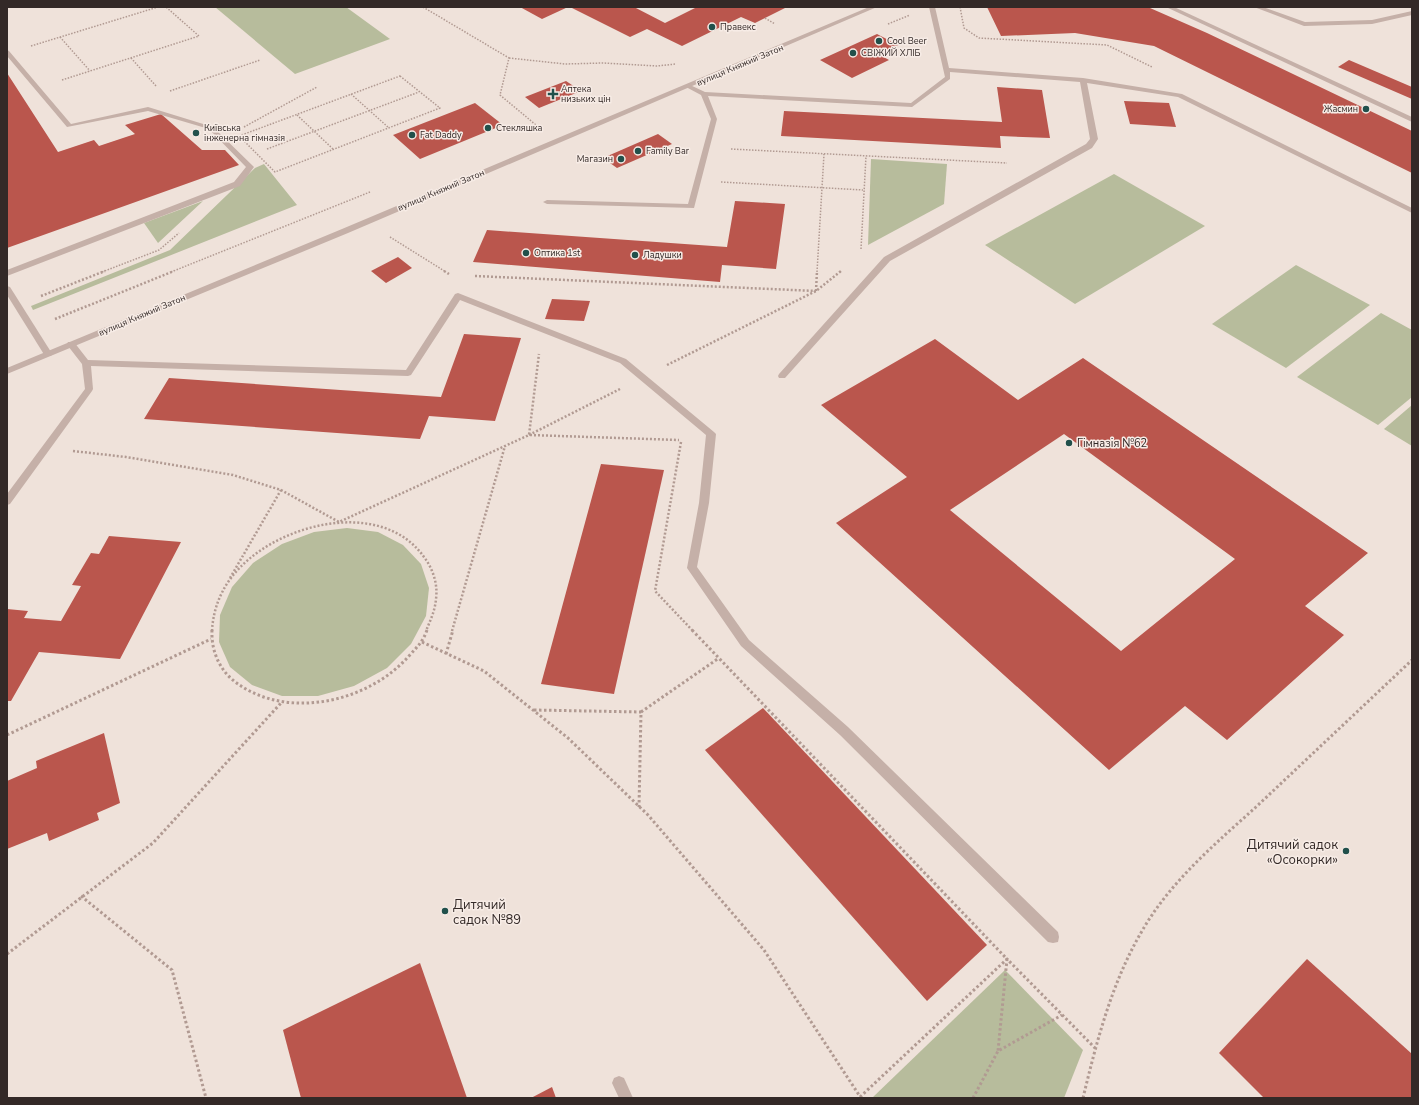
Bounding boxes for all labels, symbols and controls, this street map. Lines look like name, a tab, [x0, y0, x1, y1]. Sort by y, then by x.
place label: Правекс	[720, 21, 757, 33]
marker: Правекс	[707, 22, 717, 32]
place label: Cool Beer	[887, 35, 927, 47]
marker: Cool Beer	[874, 36, 884, 46]
street label: вулиця Княжий Затон	[695, 41, 785, 89]
place label: СВІЖИЙ ХЛІБ	[861, 47, 921, 59]
marker: СВІЖИЙ ХЛІБ	[848, 48, 858, 58]
place label: Аптека низьких цін	[561, 83, 611, 105]
marker: Аптека низьких цін	[548, 89, 558, 99]
place label: Жасмин	[1324, 103, 1358, 115]
marker: Жасмин	[1361, 104, 1371, 114]
place label: Київська інженерна гімназія	[204, 122, 285, 144]
place label: Стекляшка	[496, 122, 543, 134]
marker: Стекляшка	[483, 123, 493, 133]
marker: Київська інженерна гімназія	[191, 128, 201, 138]
place label: Fat Daddy	[420, 129, 462, 141]
marker: Fat Daddy	[407, 130, 417, 140]
place label: Family Bar	[646, 145, 690, 157]
marker: Family Bar	[633, 146, 643, 156]
place label: Магазин	[577, 153, 613, 165]
marker: Магазин	[616, 154, 626, 164]
street label: вулиця Княжий Затон	[396, 166, 486, 214]
place label: Оптика 1st	[534, 247, 581, 259]
marker: Оптика 1st	[521, 248, 531, 258]
place label: Ладушки	[643, 249, 682, 261]
marker: Ладушки	[630, 250, 640, 260]
street label: вулиця Княжий Затон	[97, 291, 187, 339]
place label: Гімназія №62	[1077, 436, 1147, 451]
marker: Гімназія №62	[1064, 438, 1074, 448]
place label: Дитячий садок «Осокорки»	[1247, 836, 1338, 869]
marker: Дитячий садок «Осокорки»	[1341, 846, 1351, 856]
place label: Дитячий садок №89	[453, 896, 521, 929]
marker: Дитячий садок №89	[440, 906, 450, 916]

